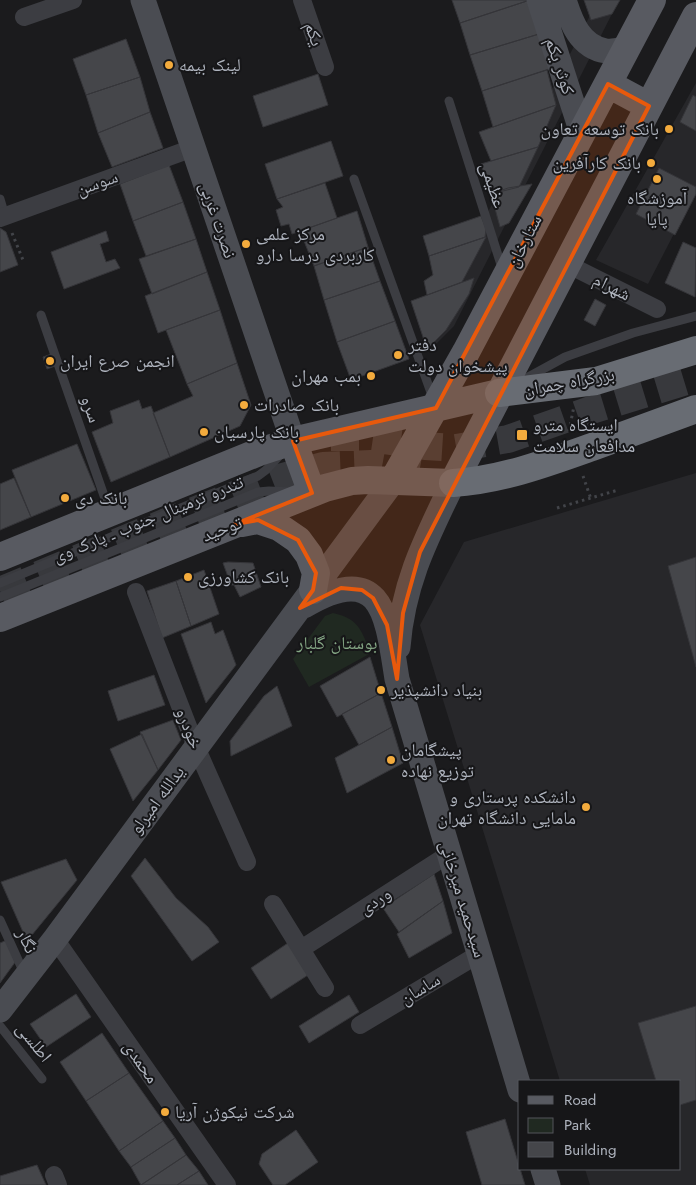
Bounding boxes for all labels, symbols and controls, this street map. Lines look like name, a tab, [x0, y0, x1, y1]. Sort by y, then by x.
street label: یکم	[298, 18, 330, 50]
street label: کوثر یکم	[539, 34, 582, 98]
place label: لینک بیمه	[179, 52, 241, 78]
marker: لینک بیمه	[163, 59, 175, 71]
place label: بانک توسعه تعاون	[541, 116, 659, 142]
marker: بانک توسعه تعاون	[663, 123, 675, 135]
place label: بانک کارآفرین	[552, 150, 641, 176]
marker: بانک کارآفرین	[645, 157, 657, 169]
street label: عظیمی	[473, 159, 513, 211]
street label: سوسن	[73, 163, 121, 203]
marker: آموزشگاه پایا	[651, 173, 663, 185]
street label: نصرت غربی	[193, 178, 243, 262]
place label: آموزشگاه پایا	[627, 185, 687, 232]
street label: ستارخان	[500, 210, 548, 272]
place label: مرکز علمی کاربردی درسا دارو	[256, 221, 375, 268]
marker: مرکز علمی کاربردی درسا دارو	[240, 238, 252, 250]
street label: شهرام	[589, 267, 635, 307]
place label: دفتر پیشخوان دولت	[407, 332, 508, 379]
place label: انجمن صرع ایران	[60, 348, 175, 374]
marker: دفتر پیشخوان دولت	[392, 349, 404, 361]
marker: انجمن صرع ایران	[44, 355, 56, 367]
street label: بزرگراه چمران	[521, 361, 617, 403]
place label: بمب مهران	[291, 363, 361, 389]
marker: بمب مهران	[365, 370, 377, 382]
street label: سرو	[74, 392, 108, 426]
place label: بانک صادرات	[254, 392, 339, 418]
marker: بانک صادرات	[238, 399, 250, 411]
place label: ایستگاه مترو مدافعان سلامت	[533, 412, 635, 459]
place label: بانک پارسیان	[214, 419, 299, 445]
marker: بانک پارسیان	[198, 426, 210, 438]
marker: ایستگاه مترو مدافعان سلامت	[515, 428, 529, 442]
street label: تندرو ترمینال جنوب ـ پارک وی	[49, 469, 247, 569]
place label: بانک دی	[75, 485, 127, 511]
marker: بانک دی	[59, 492, 71, 504]
street label: توحید	[198, 510, 246, 548]
place label: بانک کشاورزی	[198, 564, 289, 590]
marker: بانک کشاورزی	[182, 571, 194, 583]
park label: بوستان گلبار	[296, 630, 377, 656]
place label: بنیاد دانشپذیر	[390, 677, 482, 703]
marker: بنیاد دانشپذیر	[375, 684, 387, 696]
street label: خودرو	[169, 703, 209, 753]
place label: پیشگامان توزیع نهاده	[401, 737, 474, 784]
marker: پیشگامان توزیع نهاده	[385, 754, 397, 766]
street label: یدالله امیرلو	[123, 760, 191, 840]
place label: دانشکده پرستاری و مامایی دانشگاه تهران	[437, 784, 576, 831]
marker: دانشکده پرستاری و مامایی دانشگاه تهران	[580, 801, 592, 813]
street label: سیدحمید میرخانی	[433, 837, 493, 961]
street label: وردی	[354, 881, 396, 921]
street label: نگار	[10, 923, 44, 958]
street label: ساسان	[395, 967, 445, 1011]
street label: اطلسی	[10, 1016, 58, 1068]
street label: محمدی	[117, 1035, 165, 1089]
legend	[518, 1080, 681, 1170]
text: Road	[564, 1089, 596, 1111]
place label: شرکت نیکوژن آریا	[175, 1099, 295, 1125]
marker: شرکت نیکوژن آریا	[159, 1106, 171, 1118]
text: Park	[564, 1114, 591, 1136]
text: Building	[564, 1139, 616, 1161]

